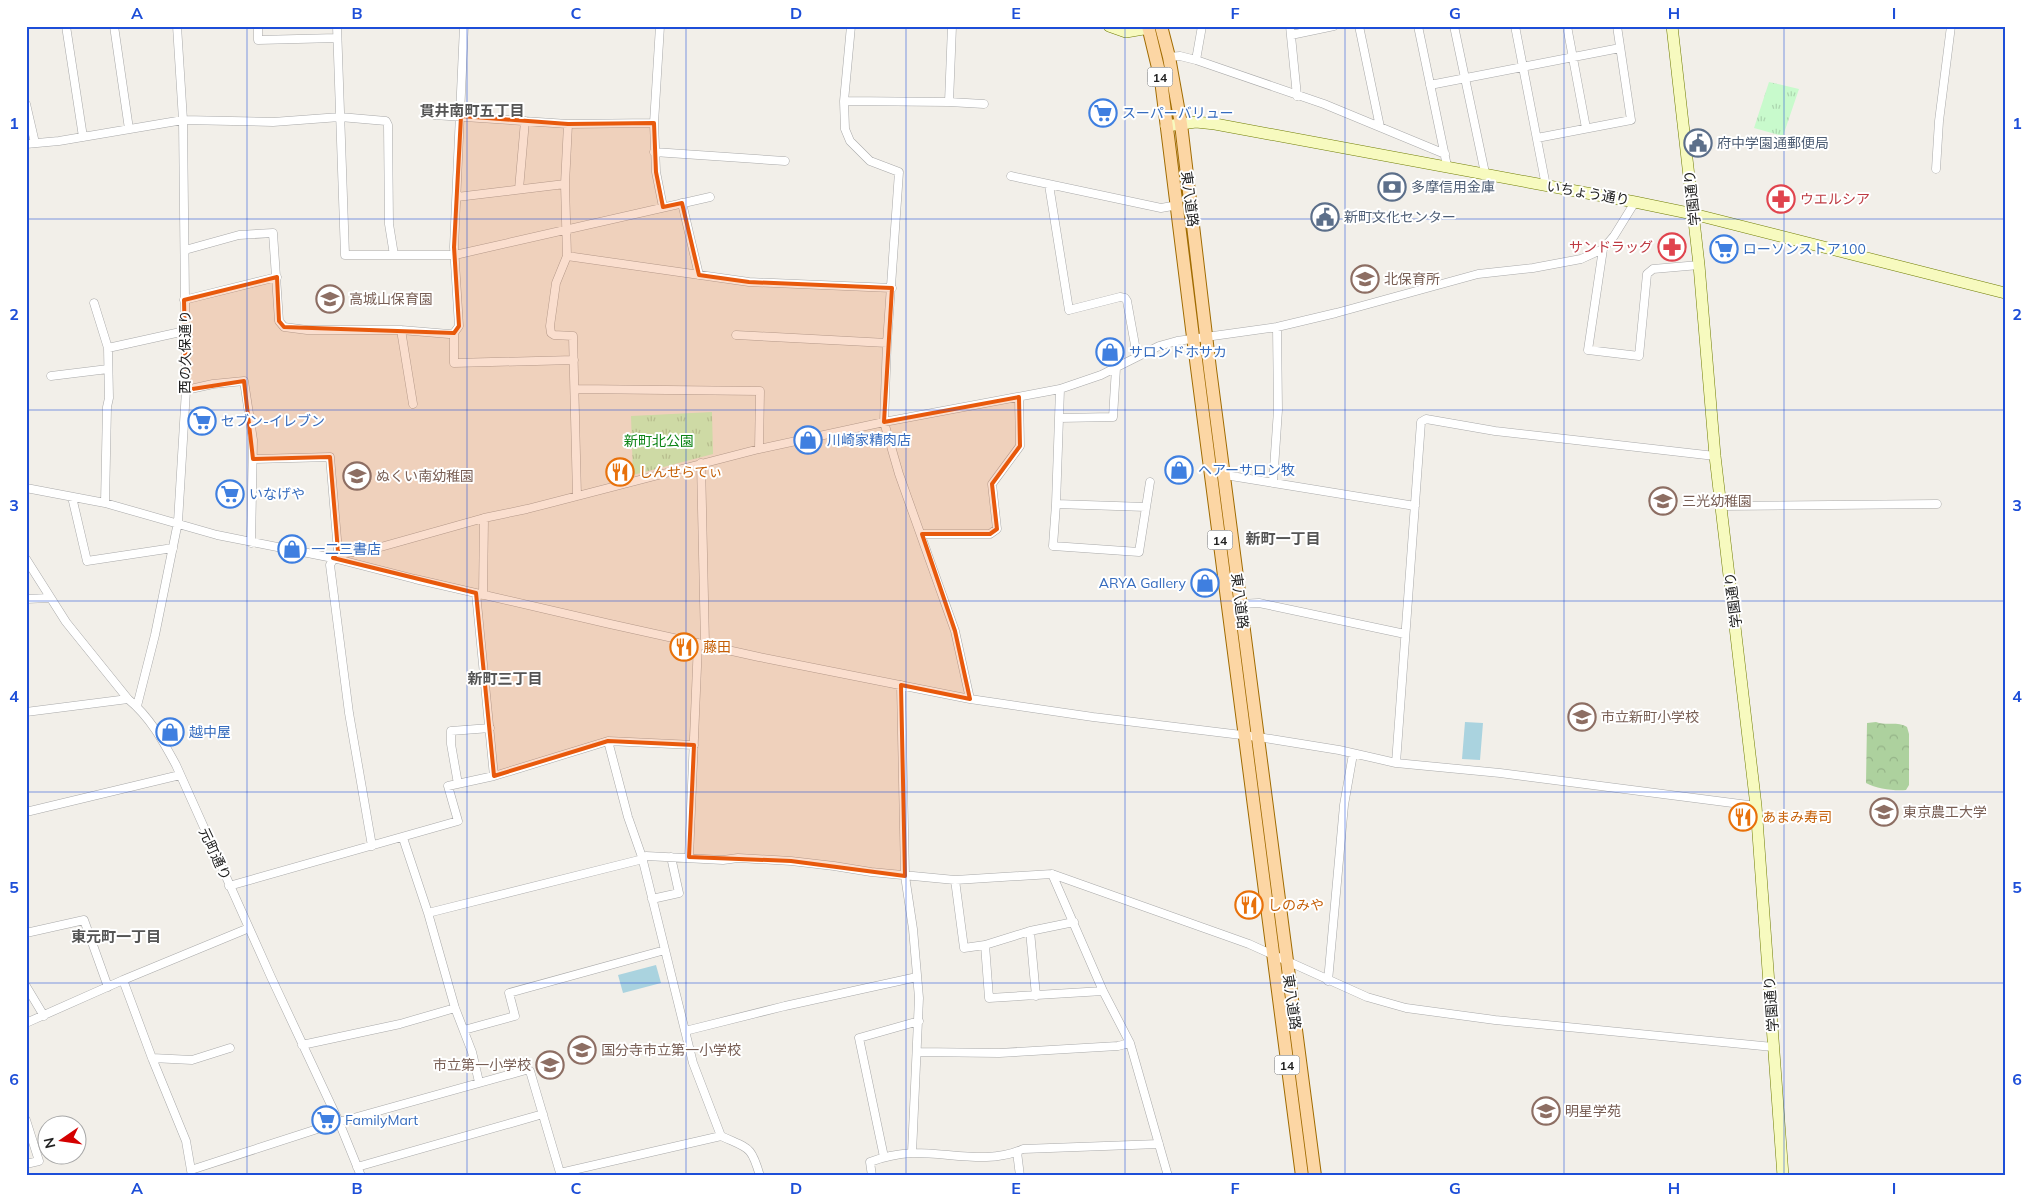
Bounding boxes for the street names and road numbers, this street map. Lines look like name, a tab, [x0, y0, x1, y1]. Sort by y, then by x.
road number: 14	[1148, 68, 1172, 86]
street label: 学園通り	[1680, 169, 1704, 227]
street label: 東八道路	[1178, 170, 1202, 228]
street label: いちょう通り	[1545, 177, 1631, 209]
street label: 西の久保通り	[176, 310, 194, 394]
road number: 14	[1208, 530, 1232, 550]
street label: 学園通り	[1721, 571, 1745, 629]
street label: 東八道路	[1228, 572, 1252, 630]
street label: 元町通り	[195, 825, 235, 883]
street label: 東八道路	[1279, 973, 1305, 1031]
street label: 学園通り	[1760, 975, 1782, 1033]
road number: 14	[1274, 1056, 1300, 1074]

